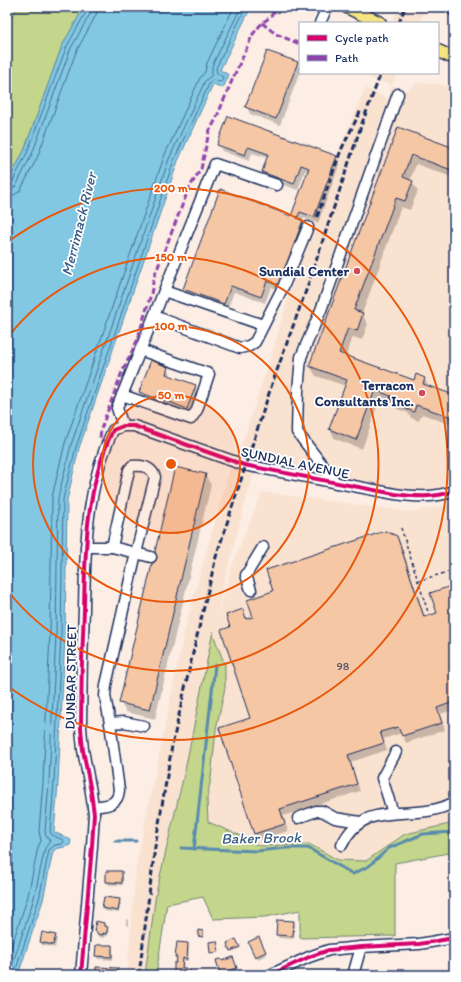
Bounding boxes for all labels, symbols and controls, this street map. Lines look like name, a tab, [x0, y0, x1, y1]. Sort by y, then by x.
legend	[299, 22, 439, 74]
text: Cycle path	[335, 31, 389, 45]
text: Path	[335, 51, 358, 65]
water label: Merrimack River	[57, 169, 101, 278]
text: 200 m	[154, 181, 189, 195]
text: 150 m	[155, 250, 188, 264]
place label: Sundial Center	[259, 263, 349, 280]
marker: Sundial Center	[352, 266, 362, 276]
text: 100 m	[154, 319, 188, 333]
place label: Terracon Consultants Inc.	[315, 377, 414, 410]
text: 50 m	[158, 388, 185, 402]
marker: Terracon Consultants Inc.	[417, 388, 427, 398]
street label: SUNDIAL AVENUE	[239, 443, 351, 483]
centre of rings	[164, 457, 178, 471]
street label: DUNBAR STREET	[62, 624, 80, 730]
house number: 98	[337, 659, 350, 673]
water label: Baker Brook	[221, 828, 302, 848]

